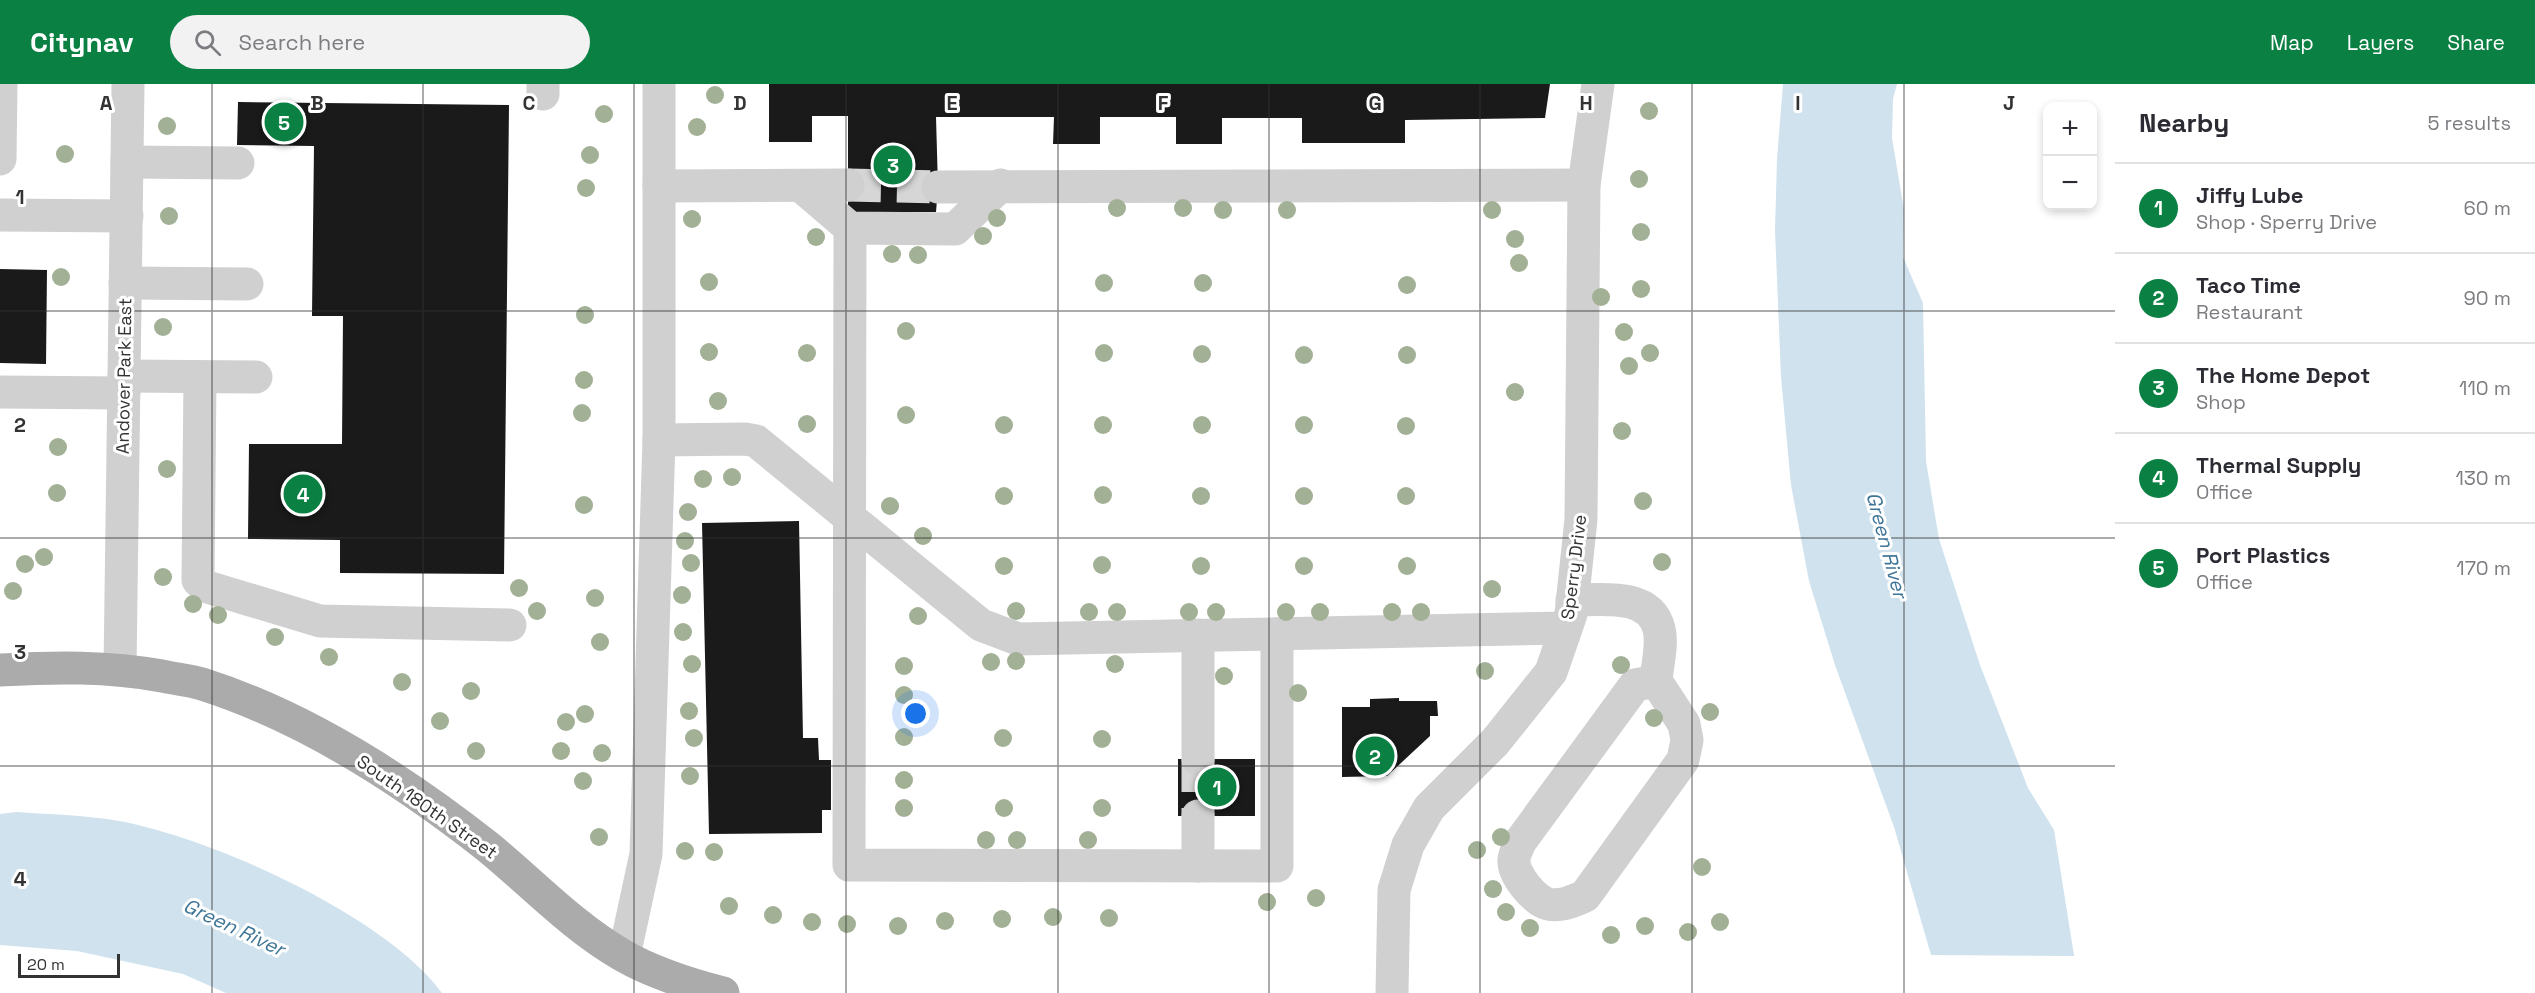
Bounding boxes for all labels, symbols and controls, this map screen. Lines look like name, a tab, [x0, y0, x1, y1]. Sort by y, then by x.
search box	[170, 15, 590, 69]
text: Citynav	[30, 24, 134, 60]
icon: search	[191, 26, 224, 59]
text: Search here	[239, 28, 365, 56]
text: Map	[2270, 29, 2314, 56]
text: Layers	[2347, 29, 2414, 56]
text: Share	[2447, 29, 2505, 56]
text: A	[100, 90, 113, 116]
text: B	[310, 90, 324, 116]
text: C	[523, 90, 536, 116]
text: D	[733, 90, 747, 116]
text: E	[946, 90, 958, 116]
text: F	[1158, 90, 1169, 116]
text: G	[1368, 90, 1382, 116]
text: H	[1579, 90, 1593, 116]
text: I	[1795, 90, 1801, 116]
text: J	[2003, 90, 2015, 116]
pin: 5	[264, 99, 304, 144]
map controls	[2043, 102, 2097, 210]
button: +	[2043, 102, 2097, 156]
text: Nearby	[2139, 106, 2229, 140]
text: 5 results	[2427, 110, 2511, 136]
pin: 3	[874, 142, 912, 188]
button: −	[2043, 156, 2097, 210]
text: Jiffy Lube	[2196, 181, 2303, 209]
text: 1	[15, 184, 25, 210]
text: 1	[2154, 195, 2163, 221]
text: 60 m	[2464, 195, 2511, 221]
text: Shop · Sperry Drive	[2196, 209, 2377, 235]
text: Taco Time	[2196, 271, 2301, 299]
text: 2	[2153, 285, 2164, 311]
text: 90 m	[2464, 285, 2511, 311]
street label: Andover Park East	[111, 298, 136, 454]
text: Restaurant	[2196, 299, 2303, 325]
text: The Home Depot	[2196, 361, 2370, 389]
text: 3	[2152, 375, 2165, 401]
text: 110 m	[2459, 375, 2511, 401]
text: Shop	[2196, 389, 2246, 415]
text: 2	[14, 412, 26, 438]
text: Thermal Supply	[2196, 451, 2361, 479]
text: 4	[2152, 465, 2165, 491]
text: 130 m	[2455, 465, 2511, 491]
pin: 4	[284, 472, 322, 516]
text: Office	[2196, 479, 2253, 505]
water label: Green River	[1860, 489, 1914, 603]
street label: Sperry Drive	[1556, 513, 1591, 621]
text: Port Plastics	[2196, 541, 2330, 569]
text: 5	[2153, 555, 2165, 581]
text: 170 m	[2456, 555, 2511, 581]
text: Office	[2196, 569, 2253, 595]
text: 3	[14, 639, 26, 665]
your location	[901, 699, 930, 728]
pin: 2	[1356, 734, 1394, 778]
street label: South 180th Street	[353, 749, 502, 864]
pin: 1	[1198, 764, 1236, 810]
text: 4	[14, 866, 27, 892]
water label: Green River	[179, 892, 291, 963]
scale bar	[18, 951, 120, 978]
text: 20 m	[27, 954, 65, 975]

